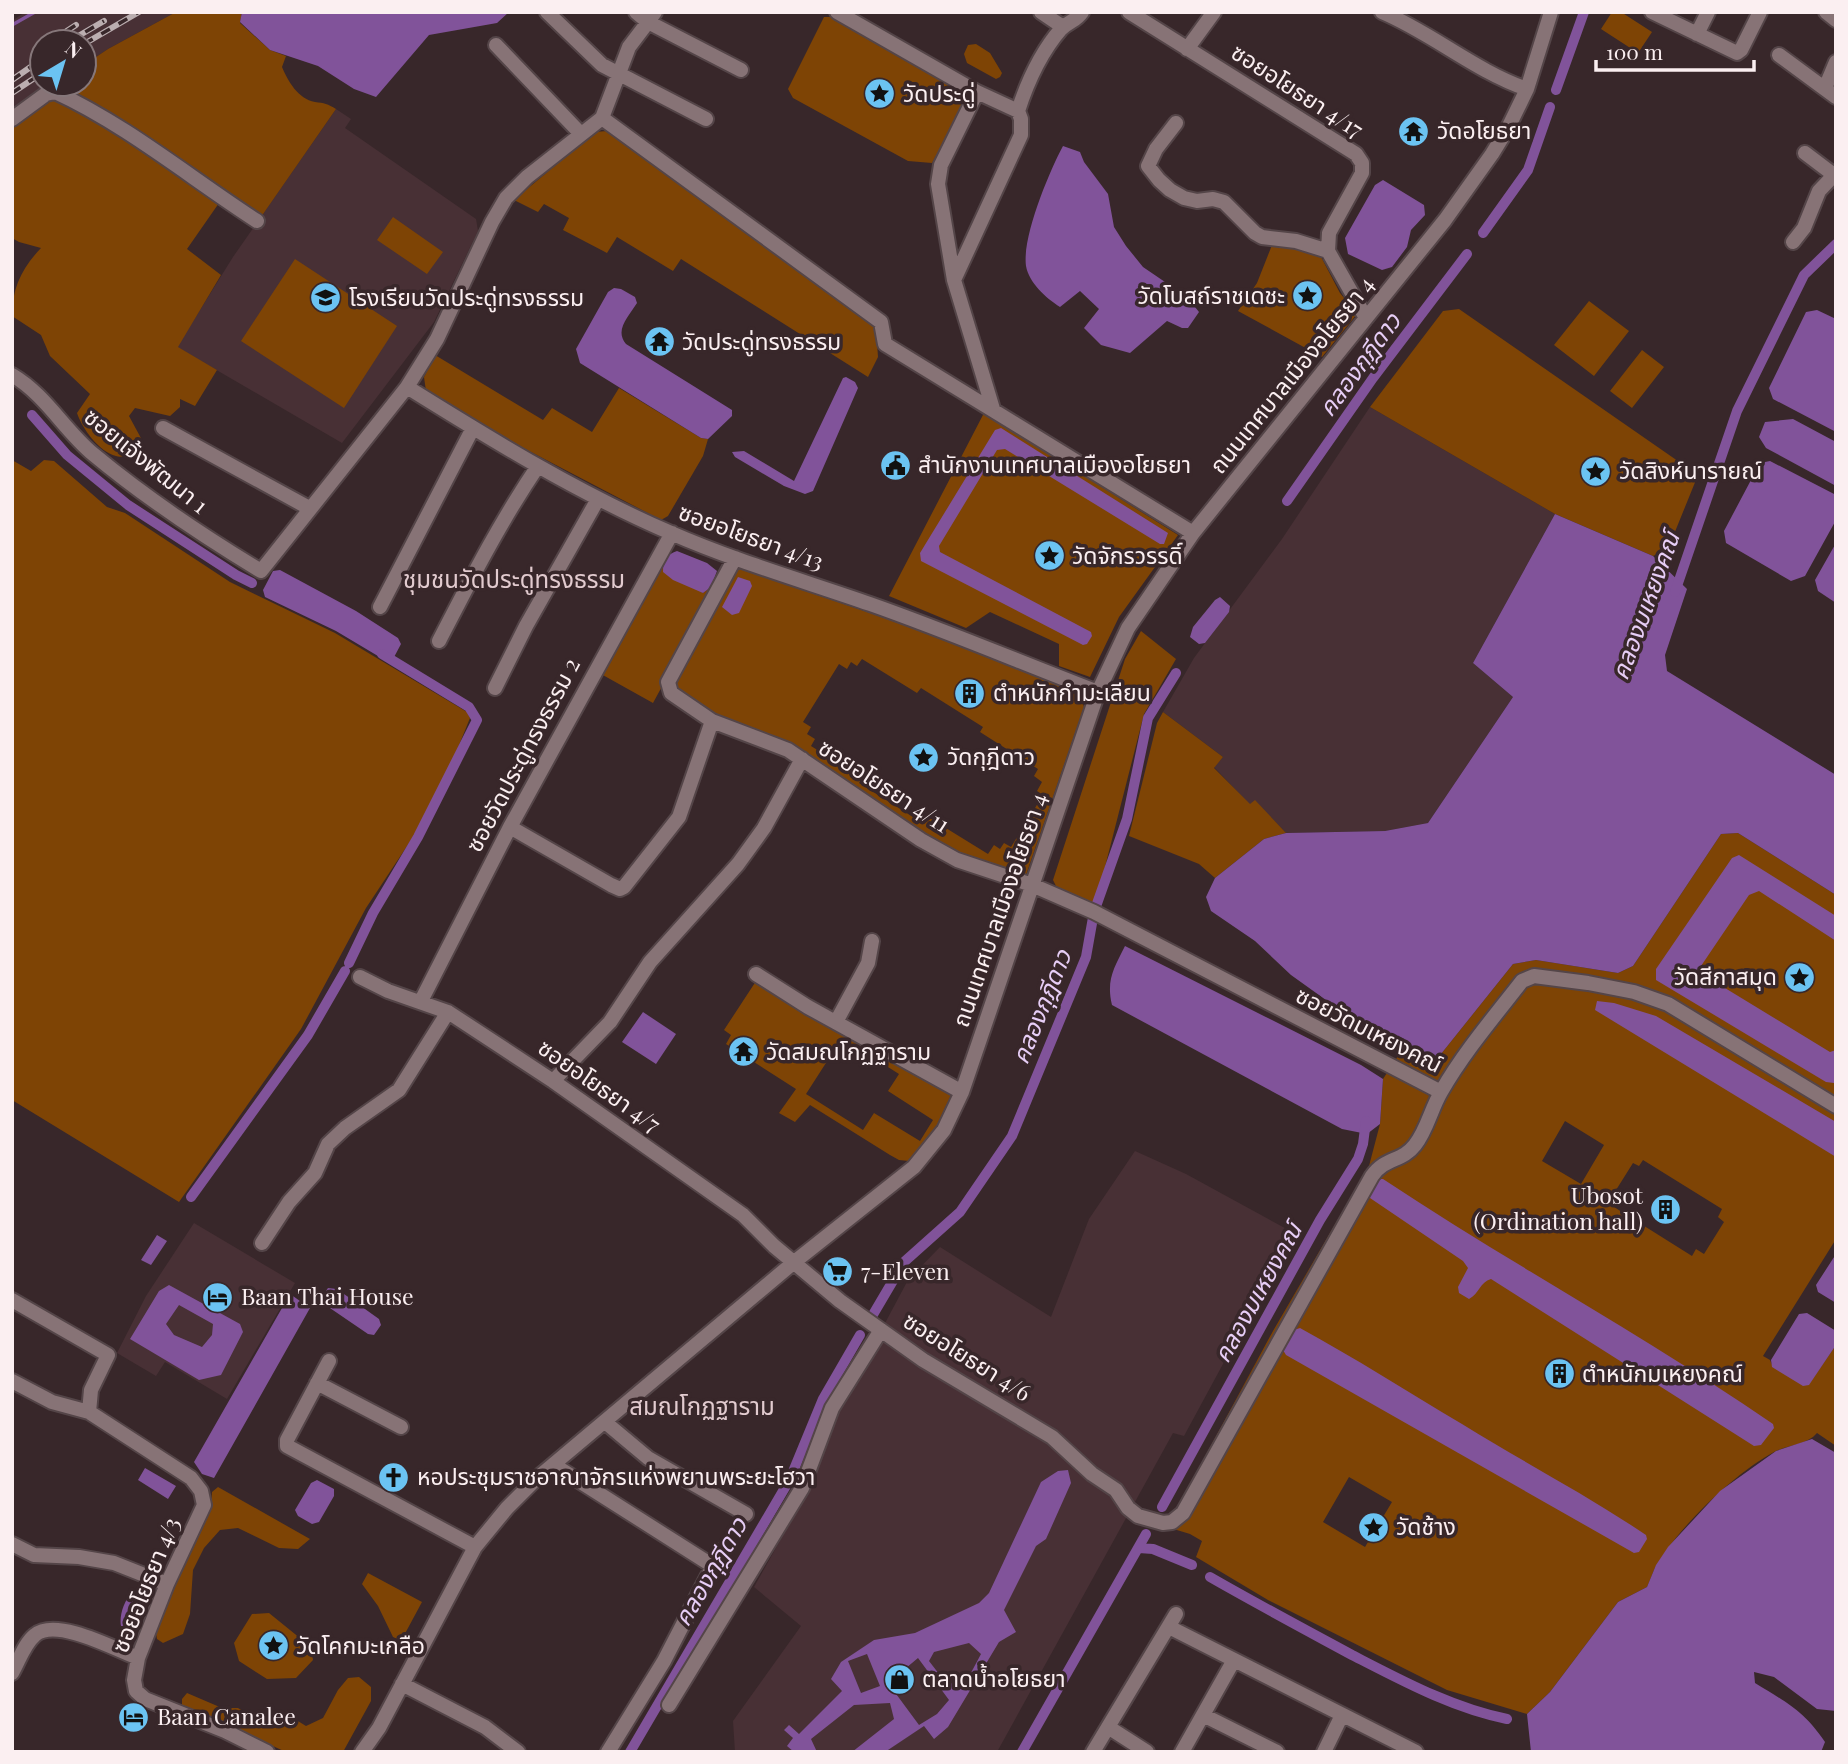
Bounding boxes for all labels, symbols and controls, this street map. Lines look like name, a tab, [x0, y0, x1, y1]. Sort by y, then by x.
north arrow	[28, 28, 98, 98]
scale bar	[1596, 28, 1754, 72]
text: N	[61, 34, 88, 63]
street label: ซอยอโยธยา 4/17	[1226, 36, 1370, 144]
text: 100 m	[1606, 37, 1663, 65]
place icon: วัดประดู่	[863, 77, 897, 111]
place label: วัดประดู่	[903, 77, 976, 109]
temple icon: วัดอโยธยา	[1397, 114, 1431, 148]
place label: วัดอโยธยา	[1437, 114, 1531, 145]
street label: ถนนเทศบาลเมืองอโยธยา 4	[1202, 269, 1380, 479]
place label: วัดโบสถ์ราชเดชะ	[1137, 279, 1285, 310]
place icon: วัดโบสถ์ราชเดชะ	[1291, 279, 1325, 313]
school or university icon: โรงเรียนวัดประดู่ทรงธรรม	[309, 281, 343, 315]
place label: โรงเรียนวัดประดู่ทรงธรรม	[349, 281, 584, 313]
water label: คลองกุฎีดาว	[1310, 305, 1408, 422]
temple icon: วัดประดู่ทรงธรรม	[642, 325, 676, 359]
place label: วัดประดู่ทรงธรรม	[682, 325, 841, 357]
street label: ซอยแจ้งพัฒนา 1	[78, 400, 216, 520]
public building icon: สำนักงานเทศบาลเมืองอโยธยา	[878, 448, 912, 482]
place label: สำนักงานเทศบาลเมืองอโยธยา	[918, 448, 1191, 479]
place icon: วัดสิงห์นารายณ์	[1579, 454, 1613, 488]
place label: วัดสิงห์นารายณ์	[1619, 454, 1762, 485]
street label: ซอยอโยธยา 4/13	[675, 495, 828, 576]
water label: คลองมเหยงคณ์	[1603, 523, 1687, 683]
place icon: วัดจักรวรรดิ์	[1032, 539, 1066, 573]
place label: วัดจักรวรรดิ์	[1072, 539, 1183, 570]
district label: ชุมชนวัดประดู่ทรงธรรม	[403, 562, 625, 595]
street label: ซอยวัดประดู่ทรงธรรม 2	[457, 652, 587, 857]
building icon: ตำหนักกำมะเลียน	[953, 676, 987, 710]
place label: ตำหนักกำมะเลียน	[993, 676, 1151, 707]
street label: ซอยอโยธยา 4/11	[813, 731, 957, 839]
place icon: วัดกุฎีดาว	[907, 740, 941, 774]
place label: วัดกุฎีดาว	[947, 740, 1035, 771]
street label: ถนนเทศบาลเมืองอโยธยา 4	[944, 788, 1053, 1031]
water label: คลองกุฎีดาว	[1003, 943, 1079, 1068]
place label: วัดสีกาสมุด	[1674, 960, 1777, 991]
place icon: วัดสีกาสมุด	[1783, 960, 1817, 994]
street label: ซอยวัดมเหยงคณ์	[1291, 978, 1448, 1079]
street label: ซอยอโยธยา 4/7	[532, 1031, 668, 1139]
temple icon: วัดสมณโกฏฐาราม	[726, 1035, 760, 1069]
place label: วัดสมณโกฏฐาราม	[766, 1035, 931, 1066]
place label: Ubosot (Ordination hall)	[1474, 1179, 1644, 1236]
building icon: Ubosot (Ordination hall)	[1649, 1192, 1683, 1226]
water label: คลองมเหยงคณ์	[1205, 1213, 1310, 1367]
supermarket icon: 7-Eleven	[821, 1255, 855, 1289]
place label: 7-Eleven	[861, 1255, 950, 1286]
hotel icon: Baan Thai House	[201, 1280, 235, 1314]
place label: Baan Thai House	[241, 1280, 414, 1311]
street label: ซอยอโยธยา 4/6	[898, 1304, 1038, 1407]
building icon: ตำหนักมเหยงคณ์	[1542, 1357, 1576, 1391]
place label: ตำหนักมเหยงคณ์	[1582, 1357, 1743, 1388]
district label: สมณโกฏฐาราม	[629, 1389, 775, 1421]
church icon: หอประชุมราชอาณาจักรแห่งพยานพระยะโฮวา	[377, 1460, 411, 1494]
place label: หอประชุมราชอาณาจักรแห่งพยานพระยะโฮวา	[417, 1460, 815, 1491]
water label: คลองกุฎีดาว	[665, 1510, 755, 1632]
place icon: วัดช้าง	[1356, 1510, 1390, 1544]
place label: วัดช้าง	[1396, 1510, 1456, 1541]
street label: ซอยอโยธยา 4/3	[103, 1512, 186, 1657]
place icon: วัดโคกมะเกลือ	[256, 1629, 290, 1663]
place label: วัดโคกมะเกลือ	[296, 1629, 425, 1660]
shop icon: ตลาดน้ำอโยธยา	[882, 1662, 916, 1696]
place label: ตลาดน้ำอโยธยา	[922, 1662, 1065, 1693]
hotel icon: Baan Canalee	[117, 1700, 151, 1734]
place label: Baan Canalee	[157, 1700, 296, 1731]

